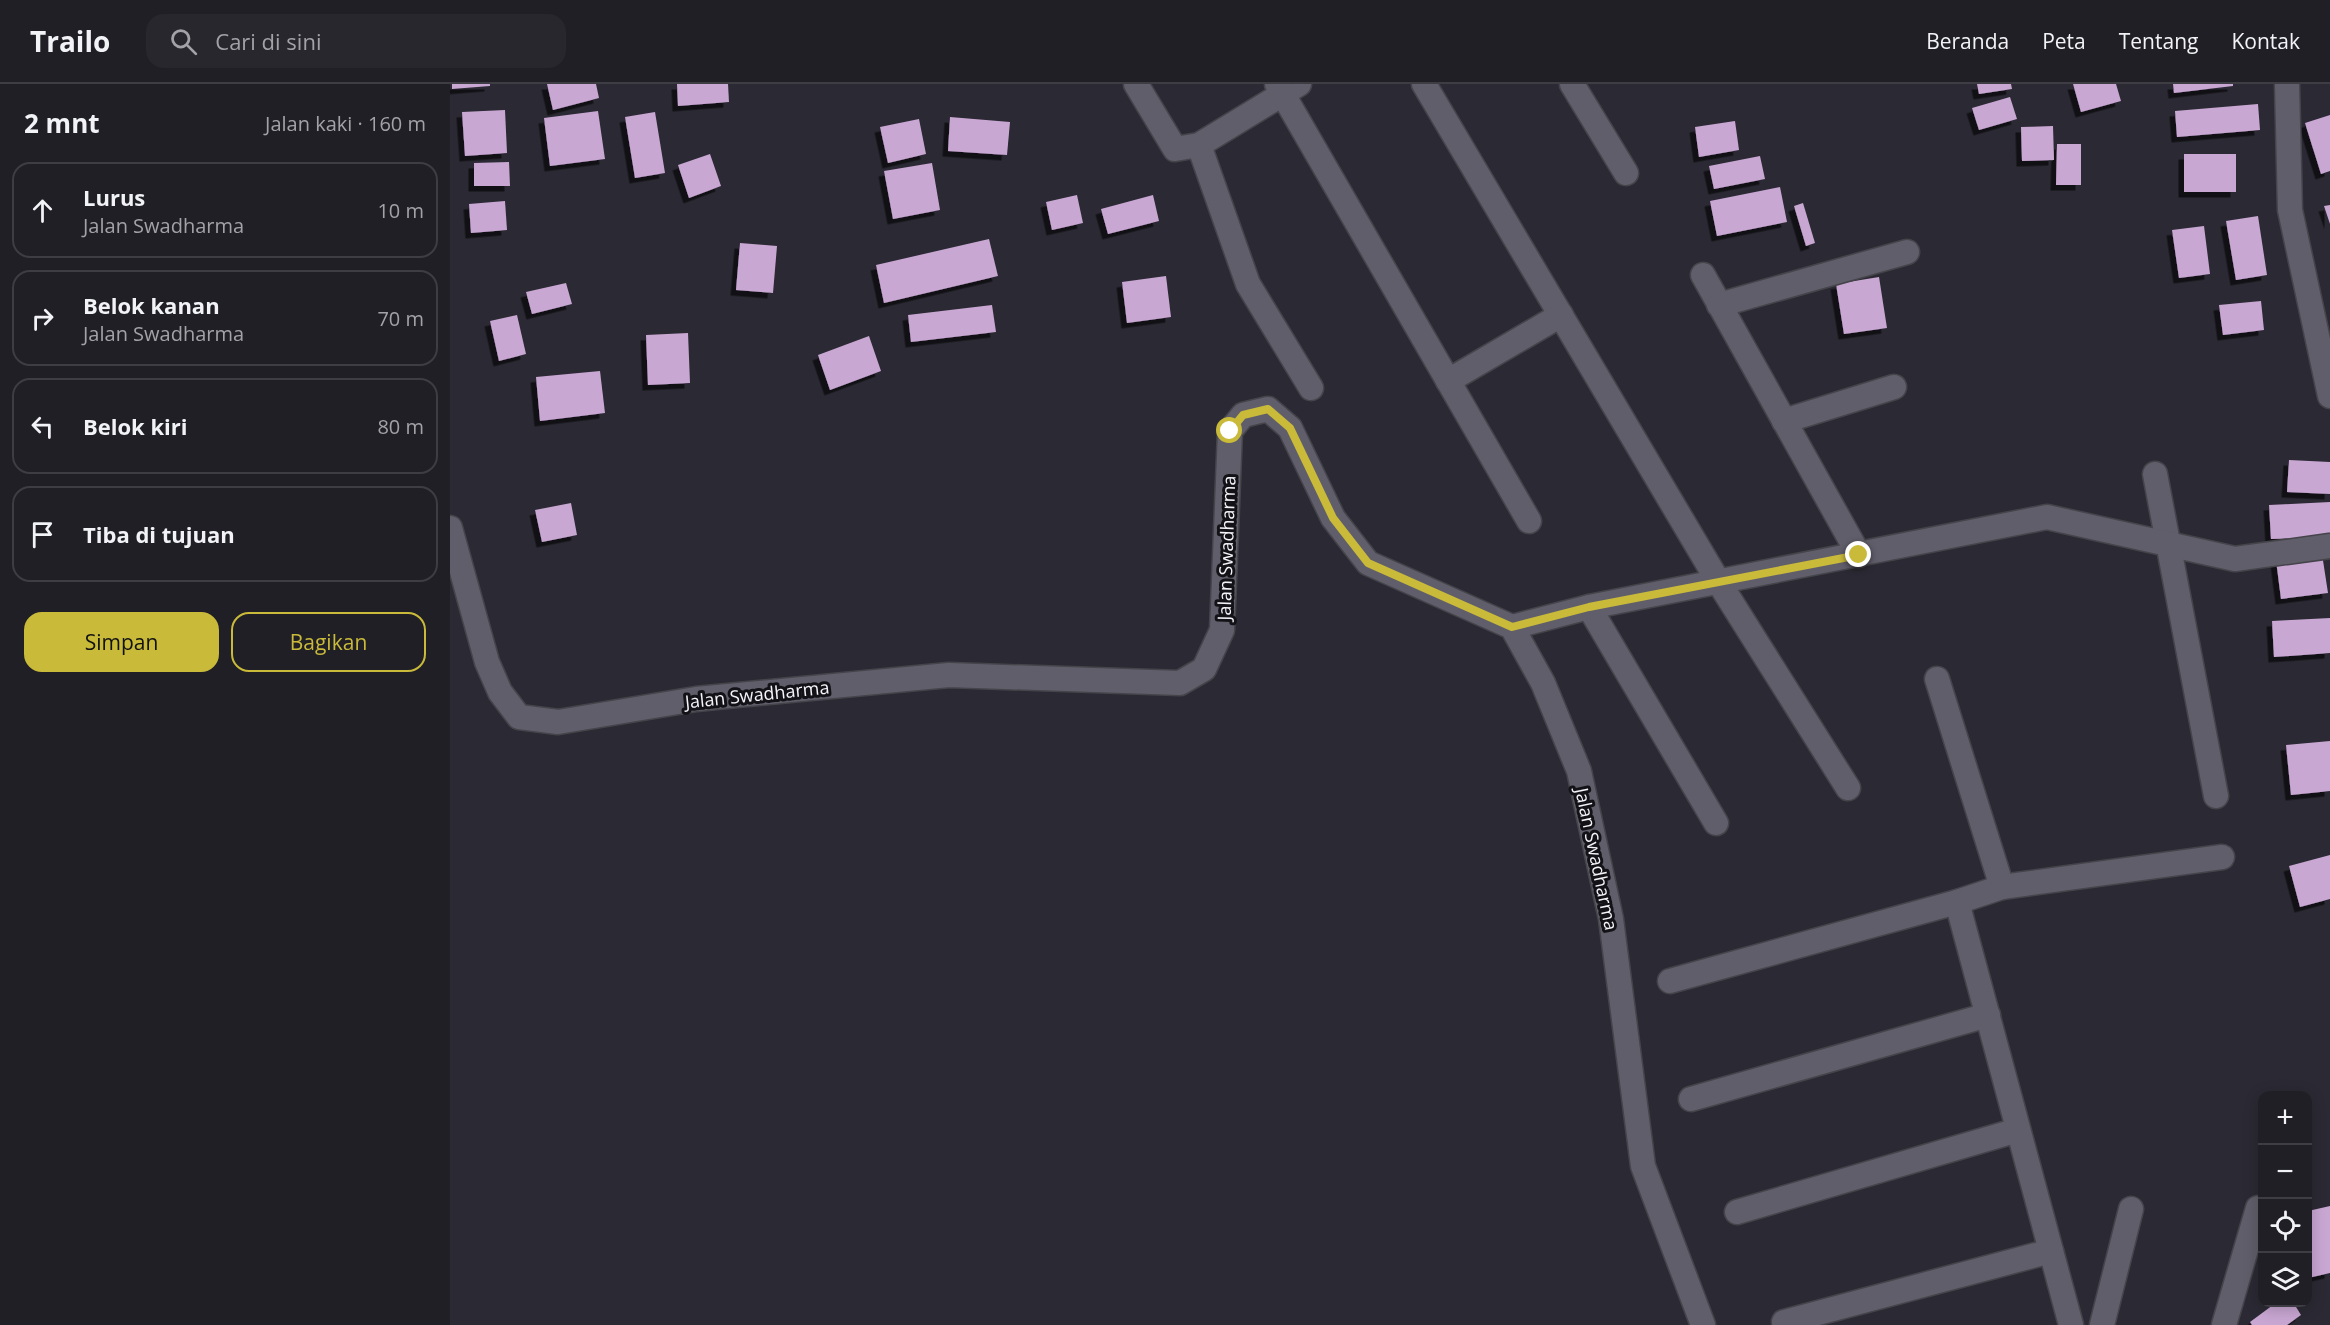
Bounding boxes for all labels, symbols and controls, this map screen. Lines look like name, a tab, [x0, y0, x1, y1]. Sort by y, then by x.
search box	[146, 14, 566, 68]
text: Trailo	[30, 22, 110, 60]
icon: search	[167, 25, 200, 58]
text: Cari di sini	[215, 26, 321, 56]
text: Beranda	[1926, 27, 2009, 55]
text: Peta	[2042, 27, 2086, 55]
text: Tentang	[2119, 27, 2198, 55]
text: Kontak	[2231, 27, 2300, 55]
text: 2 mnt	[24, 105, 100, 141]
text: Jalan kaki · 160 m	[265, 110, 426, 137]
text: Lurus	[83, 182, 145, 212]
icon: ahead	[26, 194, 59, 227]
text: 10 m	[377, 197, 424, 224]
text: Jalan Swadharma	[83, 212, 244, 239]
text: Belok kanan	[83, 290, 220, 320]
icon: right	[26, 302, 59, 335]
text: 70 m	[377, 305, 424, 332]
text: Jalan Swadharma	[83, 320, 244, 347]
icon: left	[26, 410, 59, 443]
text: Belok kiri	[83, 411, 188, 441]
text: 80 m	[377, 413, 424, 440]
route start	[1216, 417, 1242, 443]
street label: Jalan Swadharma	[1211, 475, 1241, 623]
icon: arrive	[26, 518, 59, 551]
text: Tiba di tujuan	[83, 519, 235, 549]
route end	[1845, 541, 1871, 567]
button: Simpan	[24, 612, 219, 672]
button: Bagikan	[231, 612, 426, 672]
street label: Jalan Swadharma	[682, 674, 830, 714]
street label: Jalan Swadharma	[1570, 784, 1624, 932]
map controls	[2258, 1091, 2312, 1307]
button: +	[2258, 1091, 2312, 1145]
button: −	[2258, 1145, 2312, 1199]
button: locate	[2258, 1199, 2312, 1253]
button: layers	[2258, 1253, 2312, 1307]

